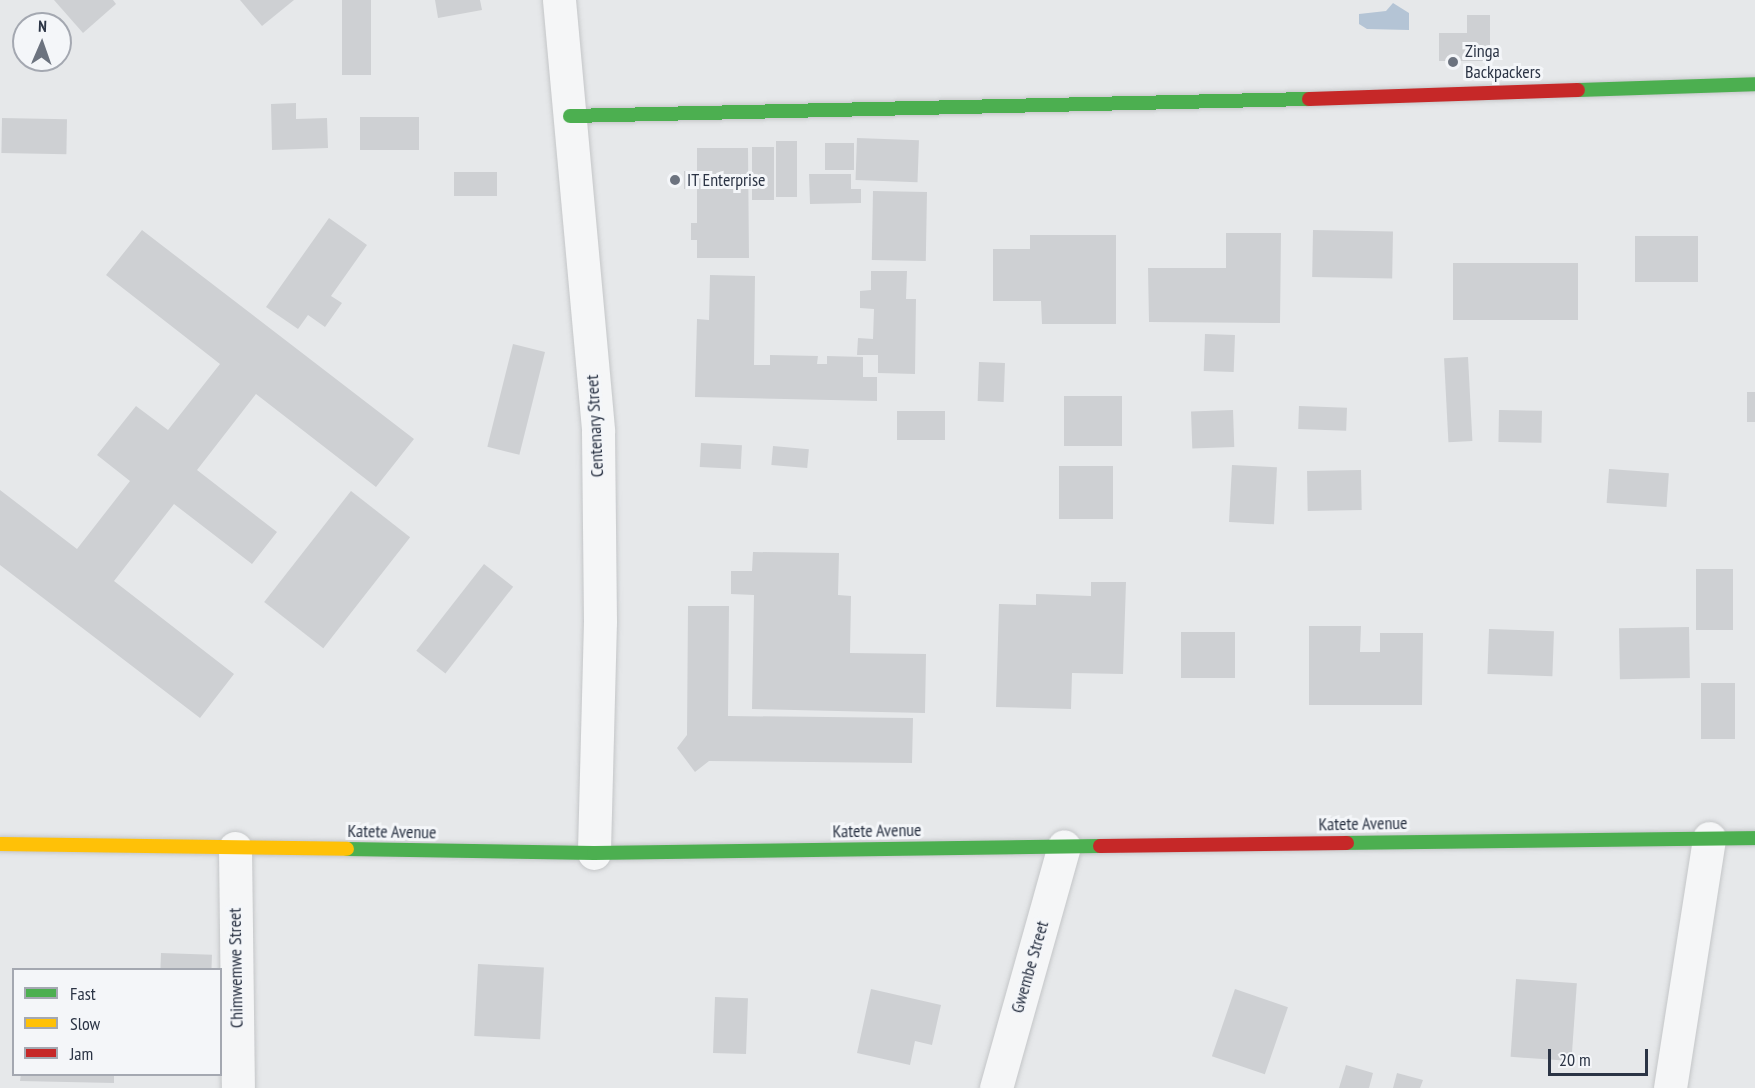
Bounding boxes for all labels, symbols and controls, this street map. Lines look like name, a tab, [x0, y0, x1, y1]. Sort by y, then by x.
north arrow	[12, 12, 72, 72]
text: N	[38, 16, 47, 36]
place label: Zinga Backpackers	[1465, 41, 1541, 84]
marker: Zinga Backpackers	[1446, 55, 1460, 69]
place label: IT Enterprise	[687, 169, 766, 191]
marker: IT Enterprise	[668, 173, 682, 187]
street label: Centenary Street	[582, 374, 608, 478]
street label: Katete Avenue	[1318, 812, 1408, 836]
street label: Katete Avenue	[832, 819, 922, 843]
street label: Katete Avenue	[347, 820, 437, 844]
street label: Chimwemwe Street	[224, 908, 248, 1028]
street label: Gwembe Street	[1007, 918, 1053, 1016]
legend	[12, 968, 222, 1076]
text: Fast	[70, 982, 96, 1005]
text: Slow	[70, 1012, 100, 1035]
scale bar	[1551, 1037, 1652, 1075]
text: Jam	[70, 1042, 93, 1065]
text: 20 m	[1559, 1048, 1591, 1071]

